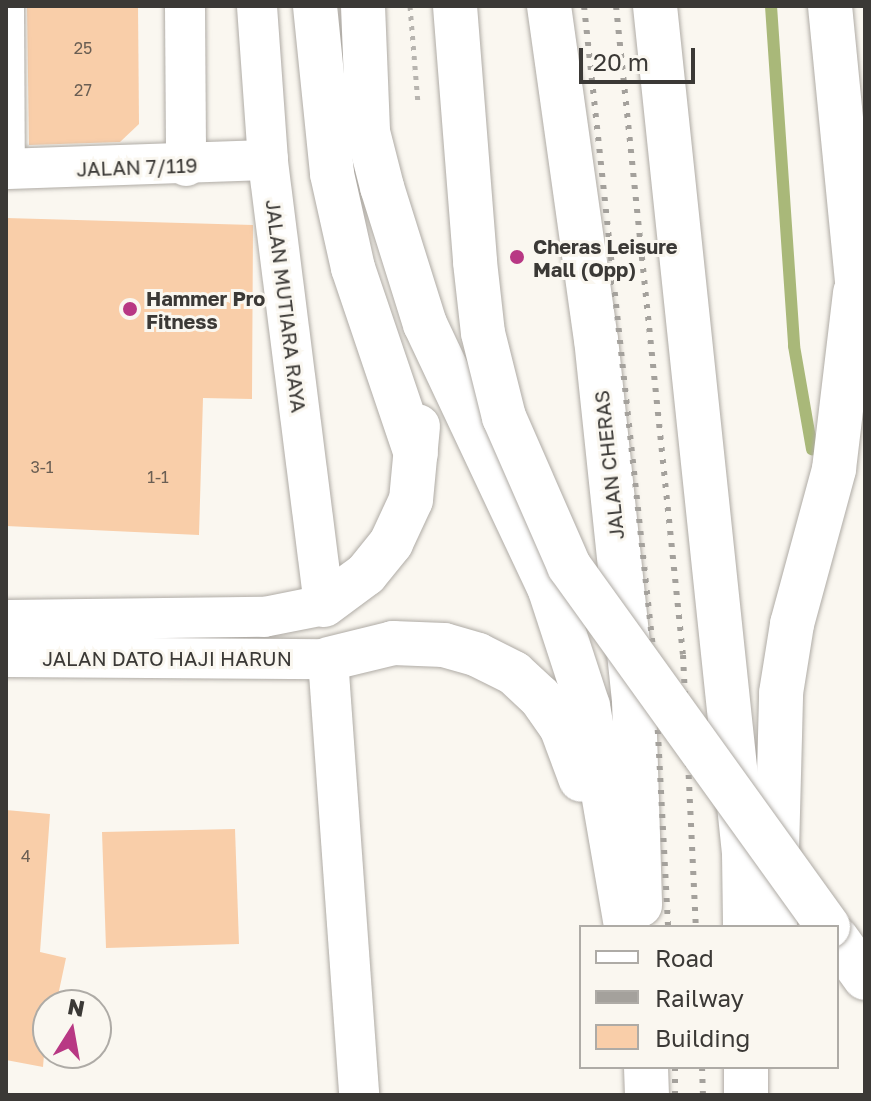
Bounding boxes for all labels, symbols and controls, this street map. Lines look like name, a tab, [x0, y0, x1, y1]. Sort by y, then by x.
scale bar	[583, 32, 699, 82]
house number: 25	[74, 38, 92, 58]
text: 20 m	[593, 47, 649, 76]
house number: 27	[74, 80, 92, 100]
street label: JALAN 7/119	[76, 153, 198, 181]
street label: JALAN MUTIARA RAYA	[261, 198, 311, 414]
place label: Cheras Leisure Mall (Opp)	[533, 234, 677, 281]
marker: Cheras Leisure Mall (Opp)	[508, 248, 526, 266]
place label: Hammer Pro Fitness	[146, 286, 265, 333]
marker: Hammer Pro Fitness	[121, 300, 139, 318]
street label: JALAN CHERAS	[589, 389, 629, 541]
house number: 3-1	[30, 457, 54, 477]
house number: 1-1	[147, 467, 169, 487]
street label: JALAN DATO HAJI HARUN	[42, 646, 292, 670]
house number: 4	[21, 846, 31, 866]
legend	[579, 925, 839, 1069]
text: Road	[655, 943, 714, 972]
text: Railway	[655, 983, 744, 1012]
north arrow	[32, 989, 112, 1069]
text: N	[65, 992, 87, 1022]
text: Building	[655, 1023, 750, 1052]

